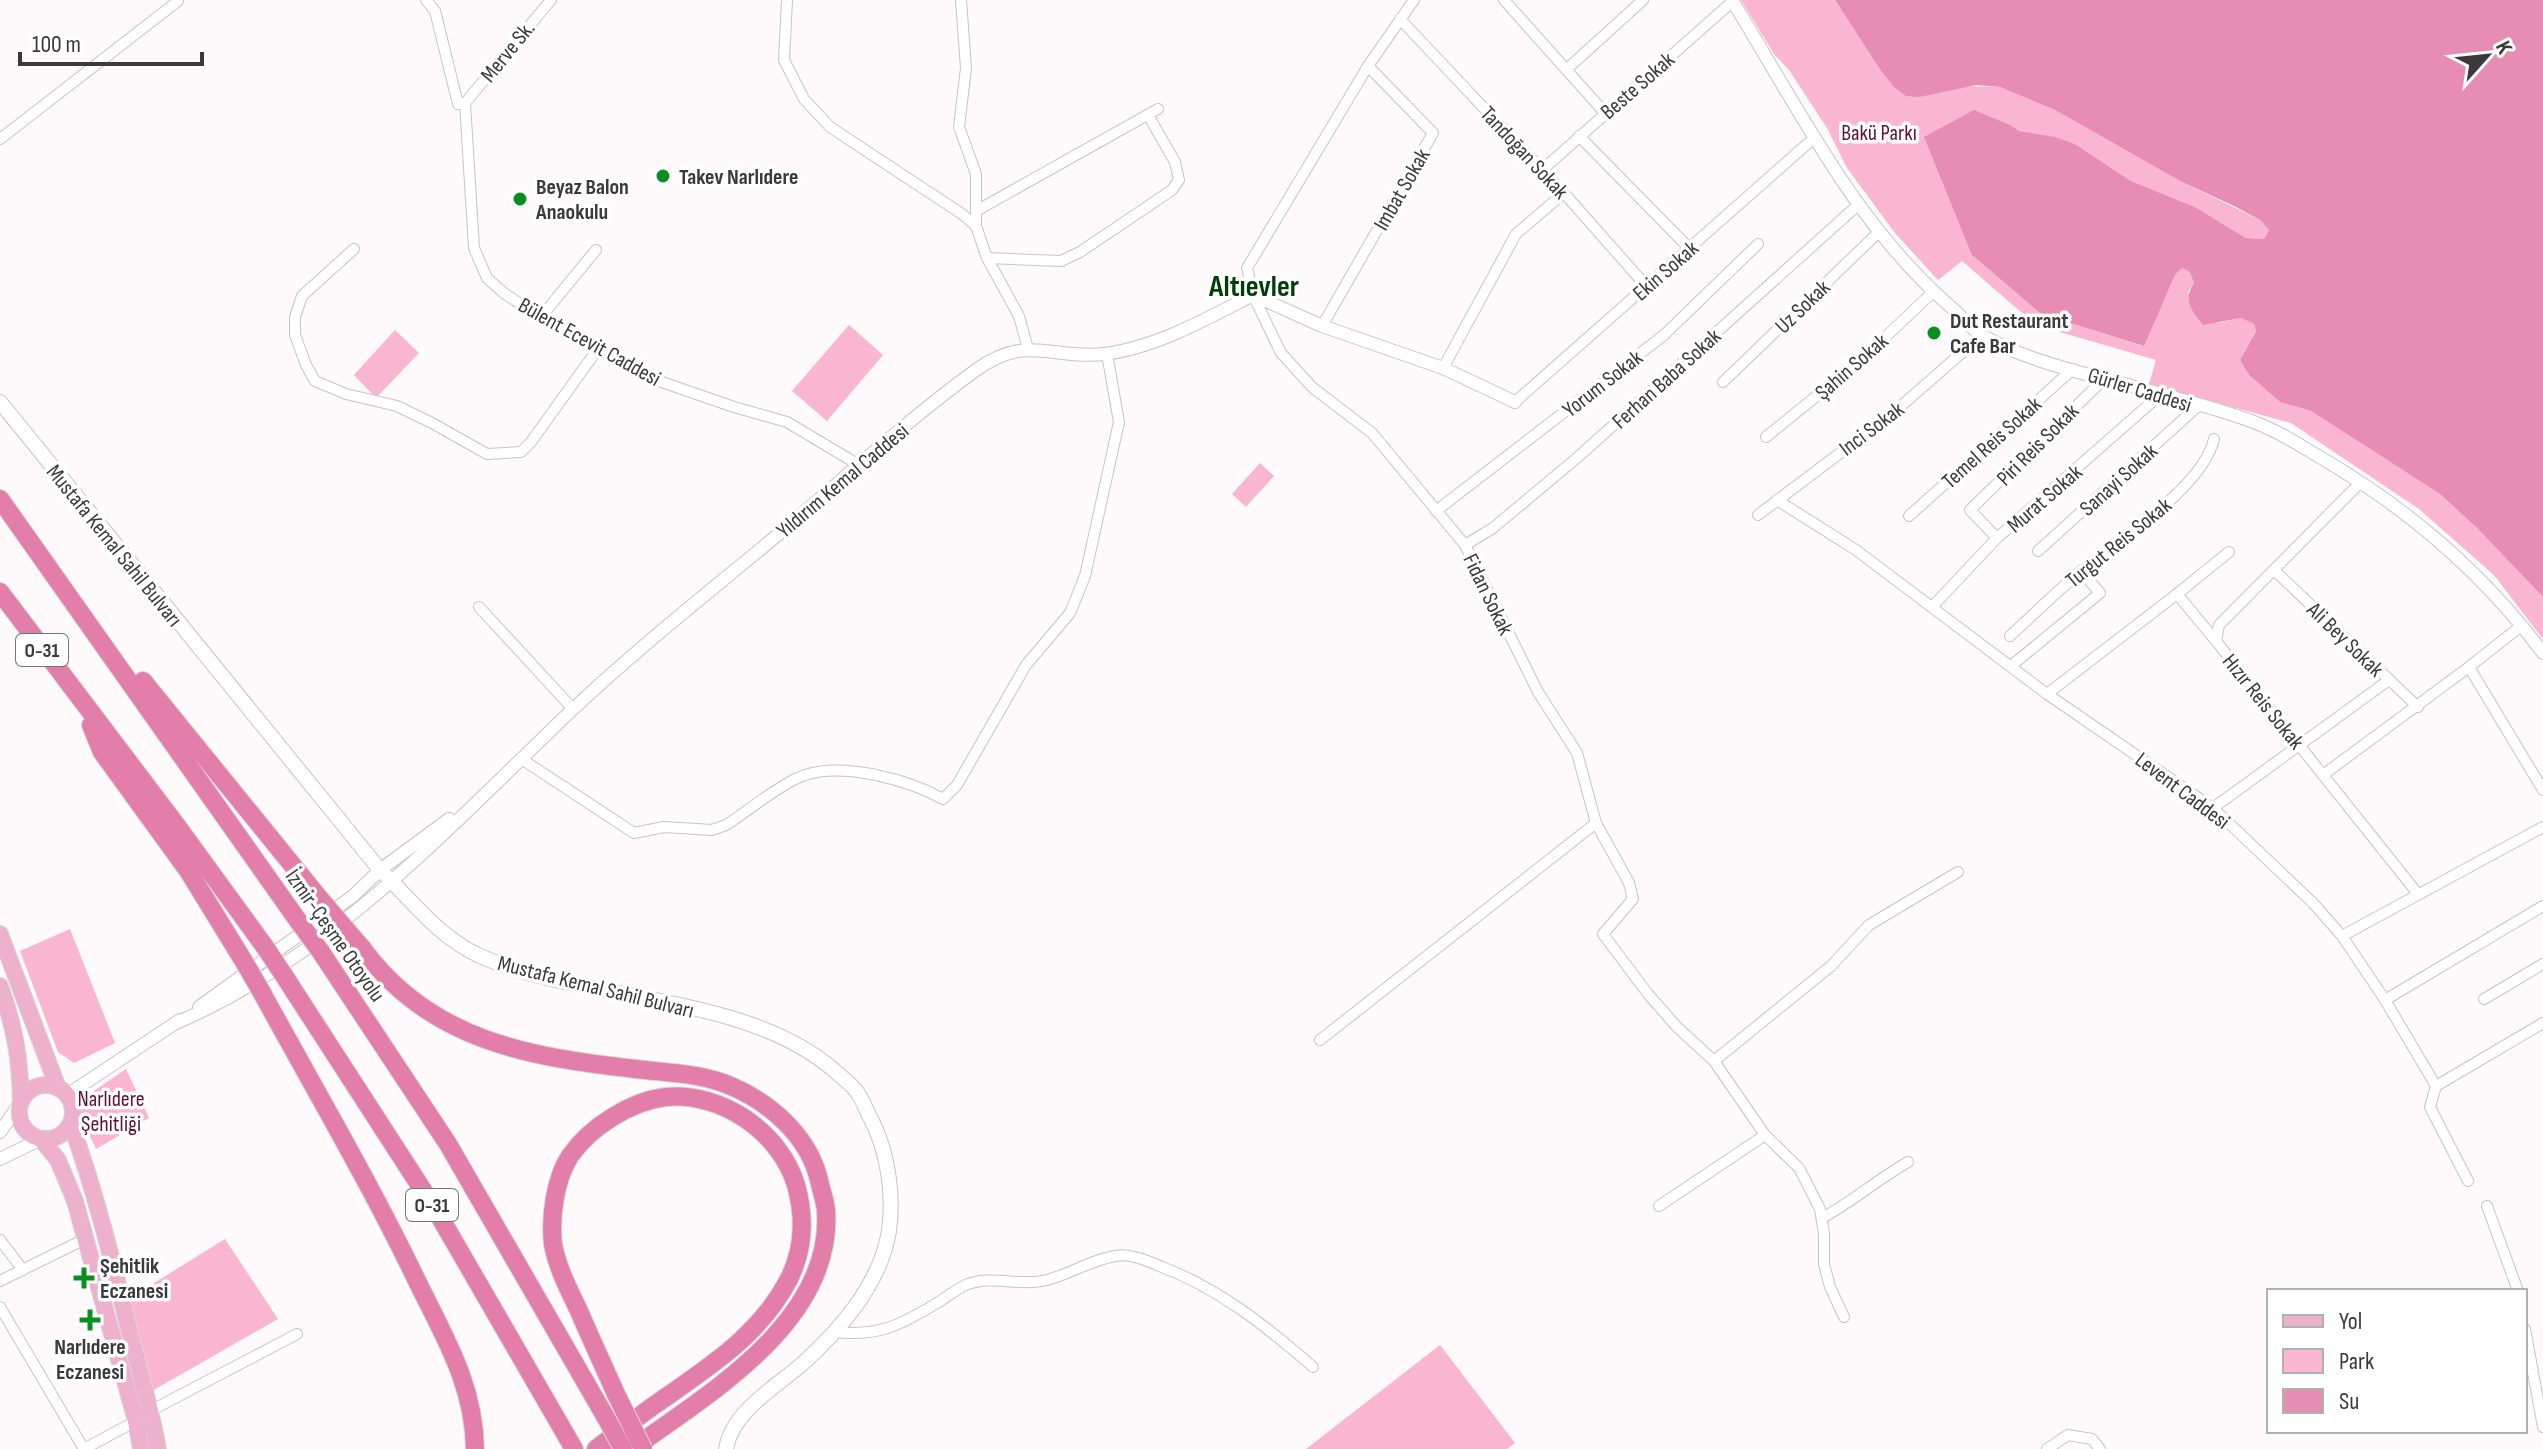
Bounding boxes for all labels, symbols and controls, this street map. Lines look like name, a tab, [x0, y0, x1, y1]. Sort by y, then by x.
scale bar	[20, 16, 202, 66]
street label: Merve Sk.	[475, 16, 541, 88]
north arrow	[2447, 16, 2527, 96]
text: 100 m	[32, 30, 81, 59]
text: K	[2489, 37, 2518, 59]
street label: Beste Sokak	[1595, 46, 1681, 126]
street label: Tandoğan Sokak	[1474, 101, 1574, 206]
park label: Bakü Parkı	[1841, 120, 1917, 147]
street label: Imbat Sokak	[1368, 143, 1437, 236]
place label: Takev Narlıdere	[679, 164, 798, 191]
marker: Takev Narlıdere	[654, 167, 672, 185]
place label: Beyaz Balon Anaokulu	[535, 174, 629, 226]
marker: Beyaz Balon Anaokulu	[511, 190, 529, 208]
street label: Ekin Sokak	[1628, 235, 1705, 307]
district label: Altıevler	[1208, 269, 1299, 305]
street label: Uz Sokak	[1770, 274, 1837, 340]
street label: Bülent Ecevit Caddesi	[513, 292, 665, 393]
place label: Dut Restaurant Cafe Bar	[1950, 308, 2069, 360]
street label: Ferhan Baba Sokak	[1607, 323, 1727, 435]
marker: Dut Restaurant Cafe Bar	[1925, 324, 1943, 342]
street label: Şahin Sokak	[1810, 328, 1895, 406]
street label: Yorum Sokak	[1558, 344, 1649, 424]
street label: Gürler Caddesi	[2084, 362, 2195, 419]
street label: Temel Reis Sokak	[1937, 391, 2048, 495]
street label: Inci Sokak	[1834, 396, 1910, 462]
street label: Piri Reis Sokak	[1991, 398, 2085, 492]
street label: Yıldırım Kemal Caddesi	[771, 418, 915, 544]
street label: Sanayi Sokak	[2074, 438, 2164, 522]
street label: Mustafa Kemal Sahil Bulvarı	[40, 459, 188, 633]
street label: Murat Sokak	[2002, 459, 2089, 539]
street label: Turgut Reis Sokak	[2061, 492, 2178, 594]
street label: Fidan Sokak	[1456, 550, 1519, 640]
street label: Ali Bey Sokak	[2300, 596, 2389, 684]
road number: O-31	[16, 634, 68, 666]
street label: Hızır Reis Sokak	[2216, 649, 2310, 756]
street label: Levent Caddesi	[2129, 747, 2235, 836]
street label: İzmir-Çeşme Otoyolu	[279, 864, 390, 1007]
street label: Mustafa Kemal Sahil Bulvarı	[495, 950, 696, 1025]
park label: Narlıdere Şehitliği	[77, 1086, 145, 1138]
road number: O-31	[406, 1189, 458, 1221]
place label: Şehitlik Eczanesi	[100, 1253, 168, 1305]
marker: Şehitlik Eczanesi	[75, 1269, 93, 1287]
legend	[2267, 1289, 2527, 1433]
text: Yol	[2339, 1307, 2362, 1336]
marker: Narlıdere Eczanesi	[81, 1311, 99, 1329]
place label: Narlıdere Eczanesi	[54, 1334, 126, 1386]
text: Park	[2339, 1347, 2374, 1376]
text: Su	[2339, 1387, 2359, 1416]

